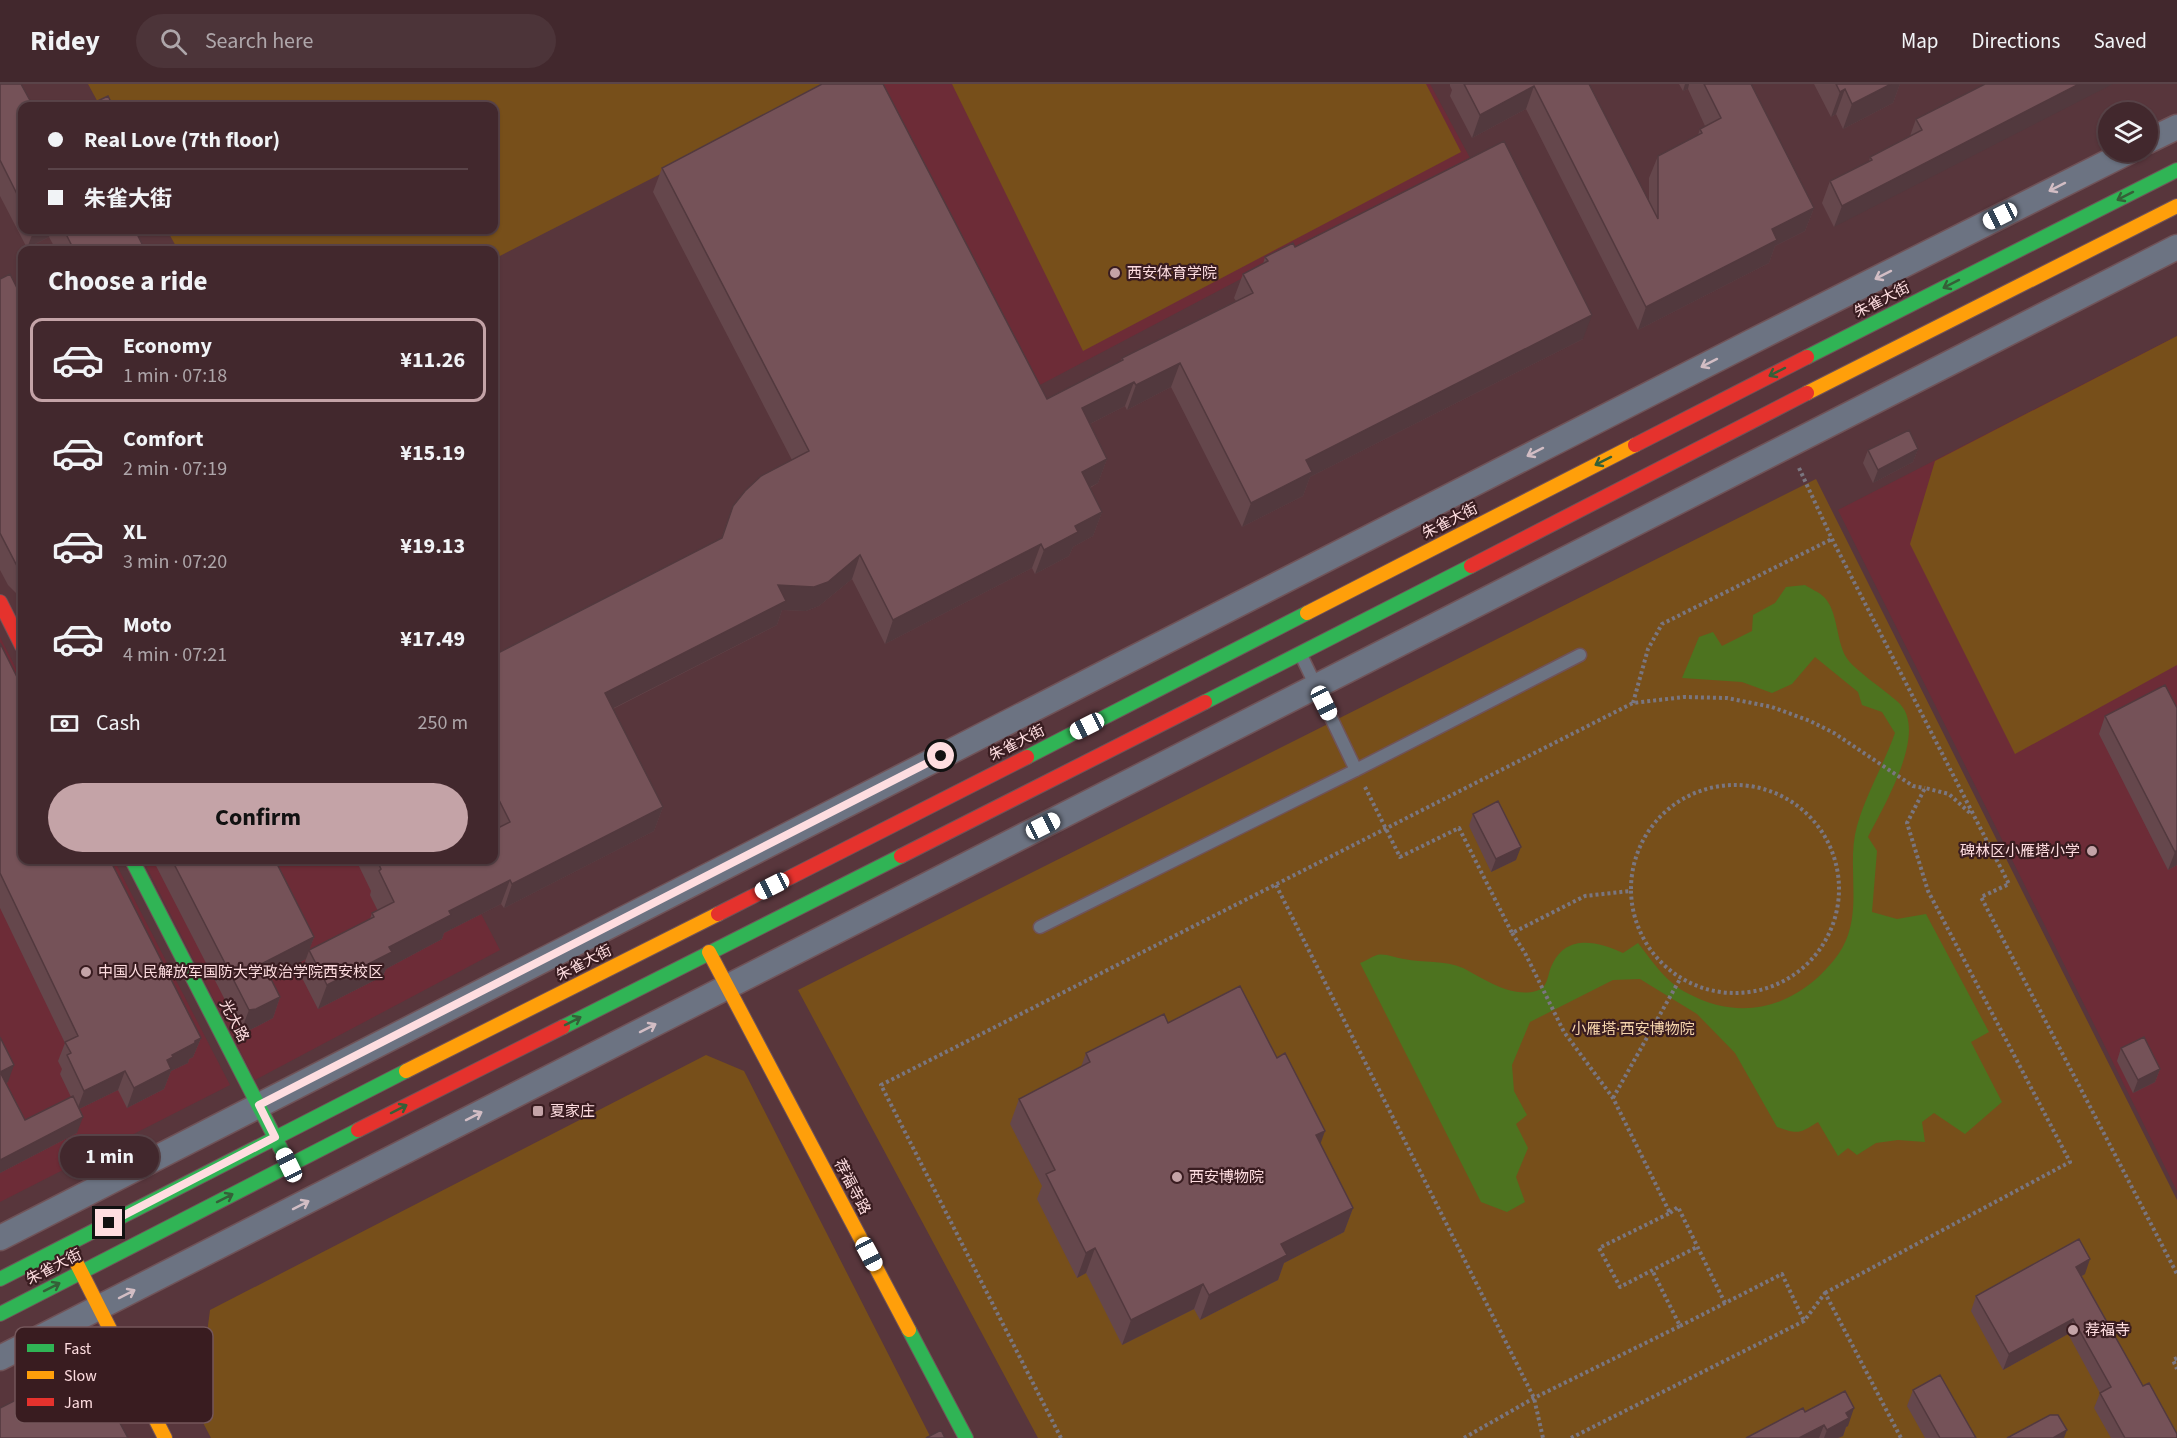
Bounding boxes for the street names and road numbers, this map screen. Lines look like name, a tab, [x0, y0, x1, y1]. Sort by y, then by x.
street label: 朱雀大街	[1850, 277, 1914, 323]
street label: 朱雀大街	[1418, 498, 1482, 544]
street label: 朱雀大街	[985, 720, 1049, 766]
street label: 朱雀大街	[552, 940, 616, 986]
street label: 光大路	[214, 996, 254, 1046]
street label: 荐福寺路	[829, 1156, 875, 1218]
street label: 朱雀大街	[22, 1244, 86, 1290]

